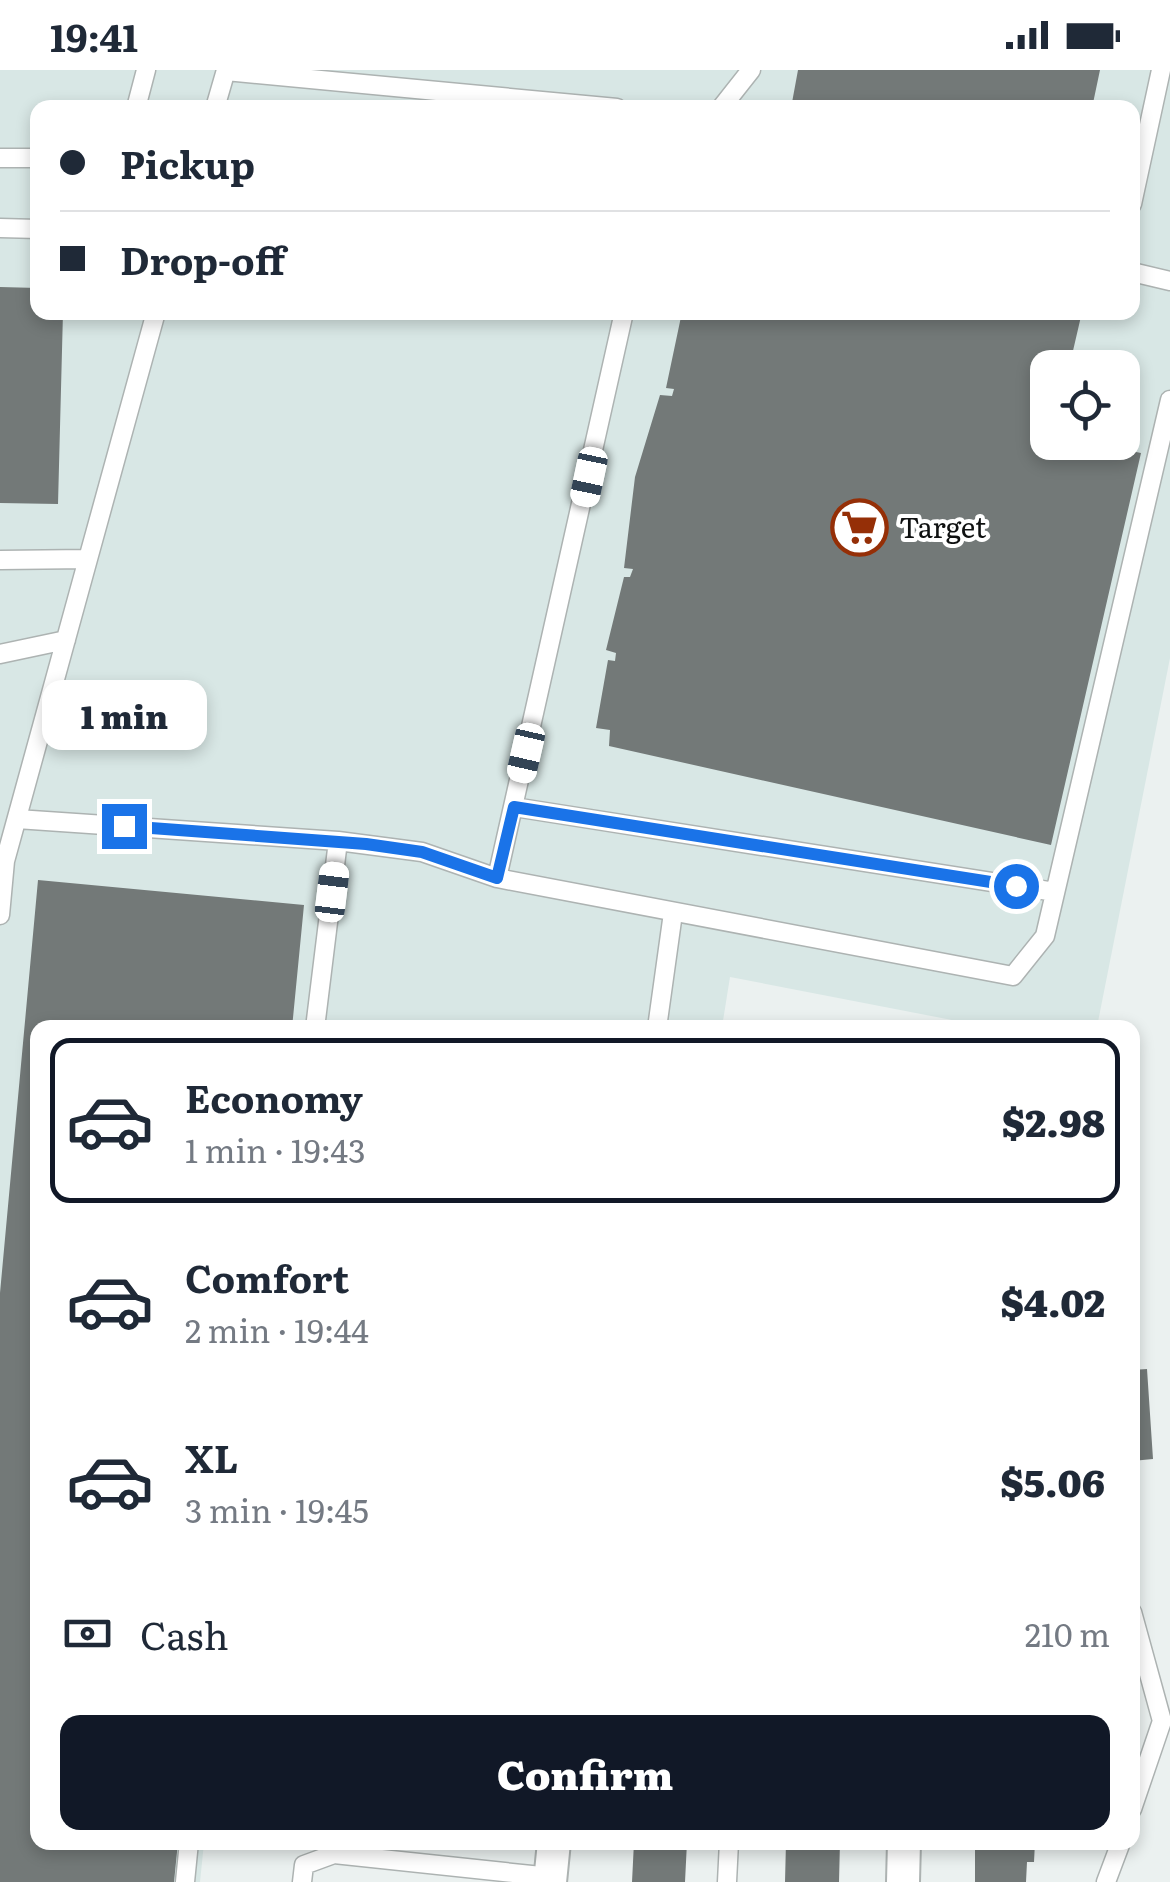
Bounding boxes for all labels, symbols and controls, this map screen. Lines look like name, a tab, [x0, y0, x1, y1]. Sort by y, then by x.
text: 19:41	[50, 7, 138, 64]
text: Pickup	[120, 134, 255, 191]
text: Drop-off	[120, 230, 285, 287]
map controls	[1030, 350, 1140, 460]
button: locate	[1030, 350, 1140, 460]
car	[568, 445, 610, 509]
supermarket icon: Target	[830, 498, 890, 558]
place label: Target	[899, 505, 987, 547]
callout: 1 min	[42, 681, 206, 751]
text: 1 min	[81, 691, 168, 739]
car	[505, 720, 547, 786]
route end	[102, 804, 147, 849]
car	[313, 860, 351, 924]
route start	[994, 864, 1039, 909]
text: Economy	[185, 1068, 363, 1125]
icon: car	[65, 1076, 155, 1166]
text: $2.98	[1002, 1092, 1105, 1149]
text: 1 min · 19:43	[185, 1125, 366, 1173]
text: Comfort	[185, 1248, 349, 1305]
icon: car	[65, 1256, 155, 1346]
text: $4.02	[1000, 1272, 1105, 1329]
text: 2 min · 19:44	[185, 1305, 369, 1353]
text: XL	[185, 1428, 238, 1485]
icon: car	[65, 1436, 155, 1526]
text: $5.06	[1000, 1452, 1105, 1509]
text: 3 min · 19:45	[185, 1485, 369, 1533]
text: Cash	[140, 1605, 229, 1662]
icon: cash	[60, 1606, 115, 1661]
text: 210 m	[1025, 1609, 1110, 1657]
button: Confirm	[60, 1715, 1110, 1830]

